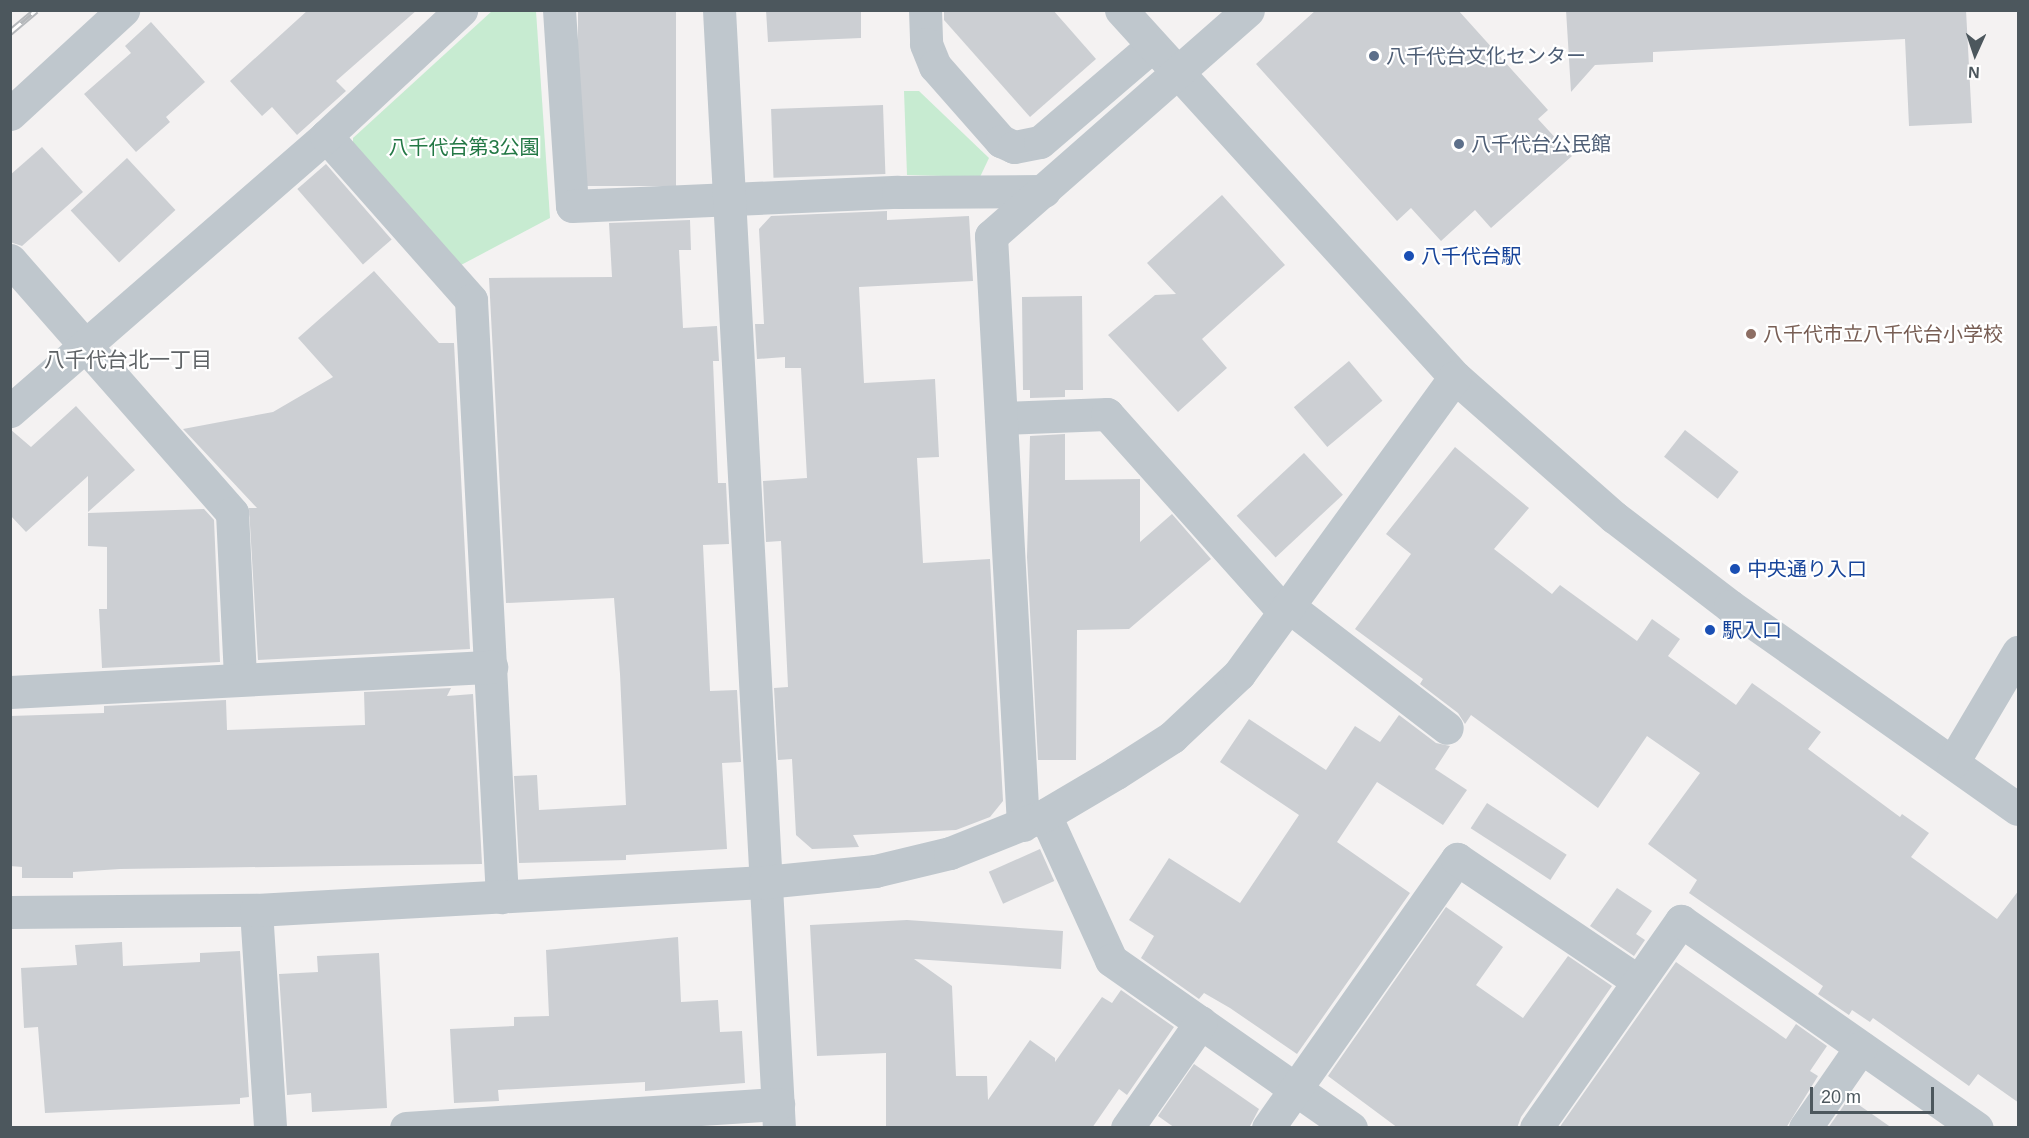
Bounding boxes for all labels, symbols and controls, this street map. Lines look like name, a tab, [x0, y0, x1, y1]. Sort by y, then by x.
north arrow	[1945, 24, 2005, 84]
place label: 八千代台文化センター	[1386, 44, 1586, 68]
marker: 八千代台文化センター	[1367, 49, 1381, 63]
text: N	[1968, 64, 1980, 81]
place label: 八千代台公民館	[1471, 132, 1611, 156]
park label: 八千代台第3公園	[388, 135, 540, 159]
marker: 八千代台公民館	[1452, 137, 1466, 151]
place label: 八千代台駅	[1421, 244, 1521, 268]
marker: 八千代台駅	[1402, 249, 1416, 263]
place label: 八千代市立八千代台小学校	[1763, 322, 2003, 346]
marker: 八千代市立八千代台小学校	[1744, 327, 1758, 341]
district label: 八千代台北一丁目	[44, 347, 212, 373]
place label: 中央通り入口	[1747, 557, 1867, 581]
marker: 中央通り入口	[1728, 562, 1742, 576]
place label: 駅入口	[1722, 618, 1782, 642]
marker: 駅入口	[1703, 623, 1717, 637]
scale bar	[1813, 1075, 1938, 1113]
text: 20 m	[1821, 1087, 1861, 1107]

